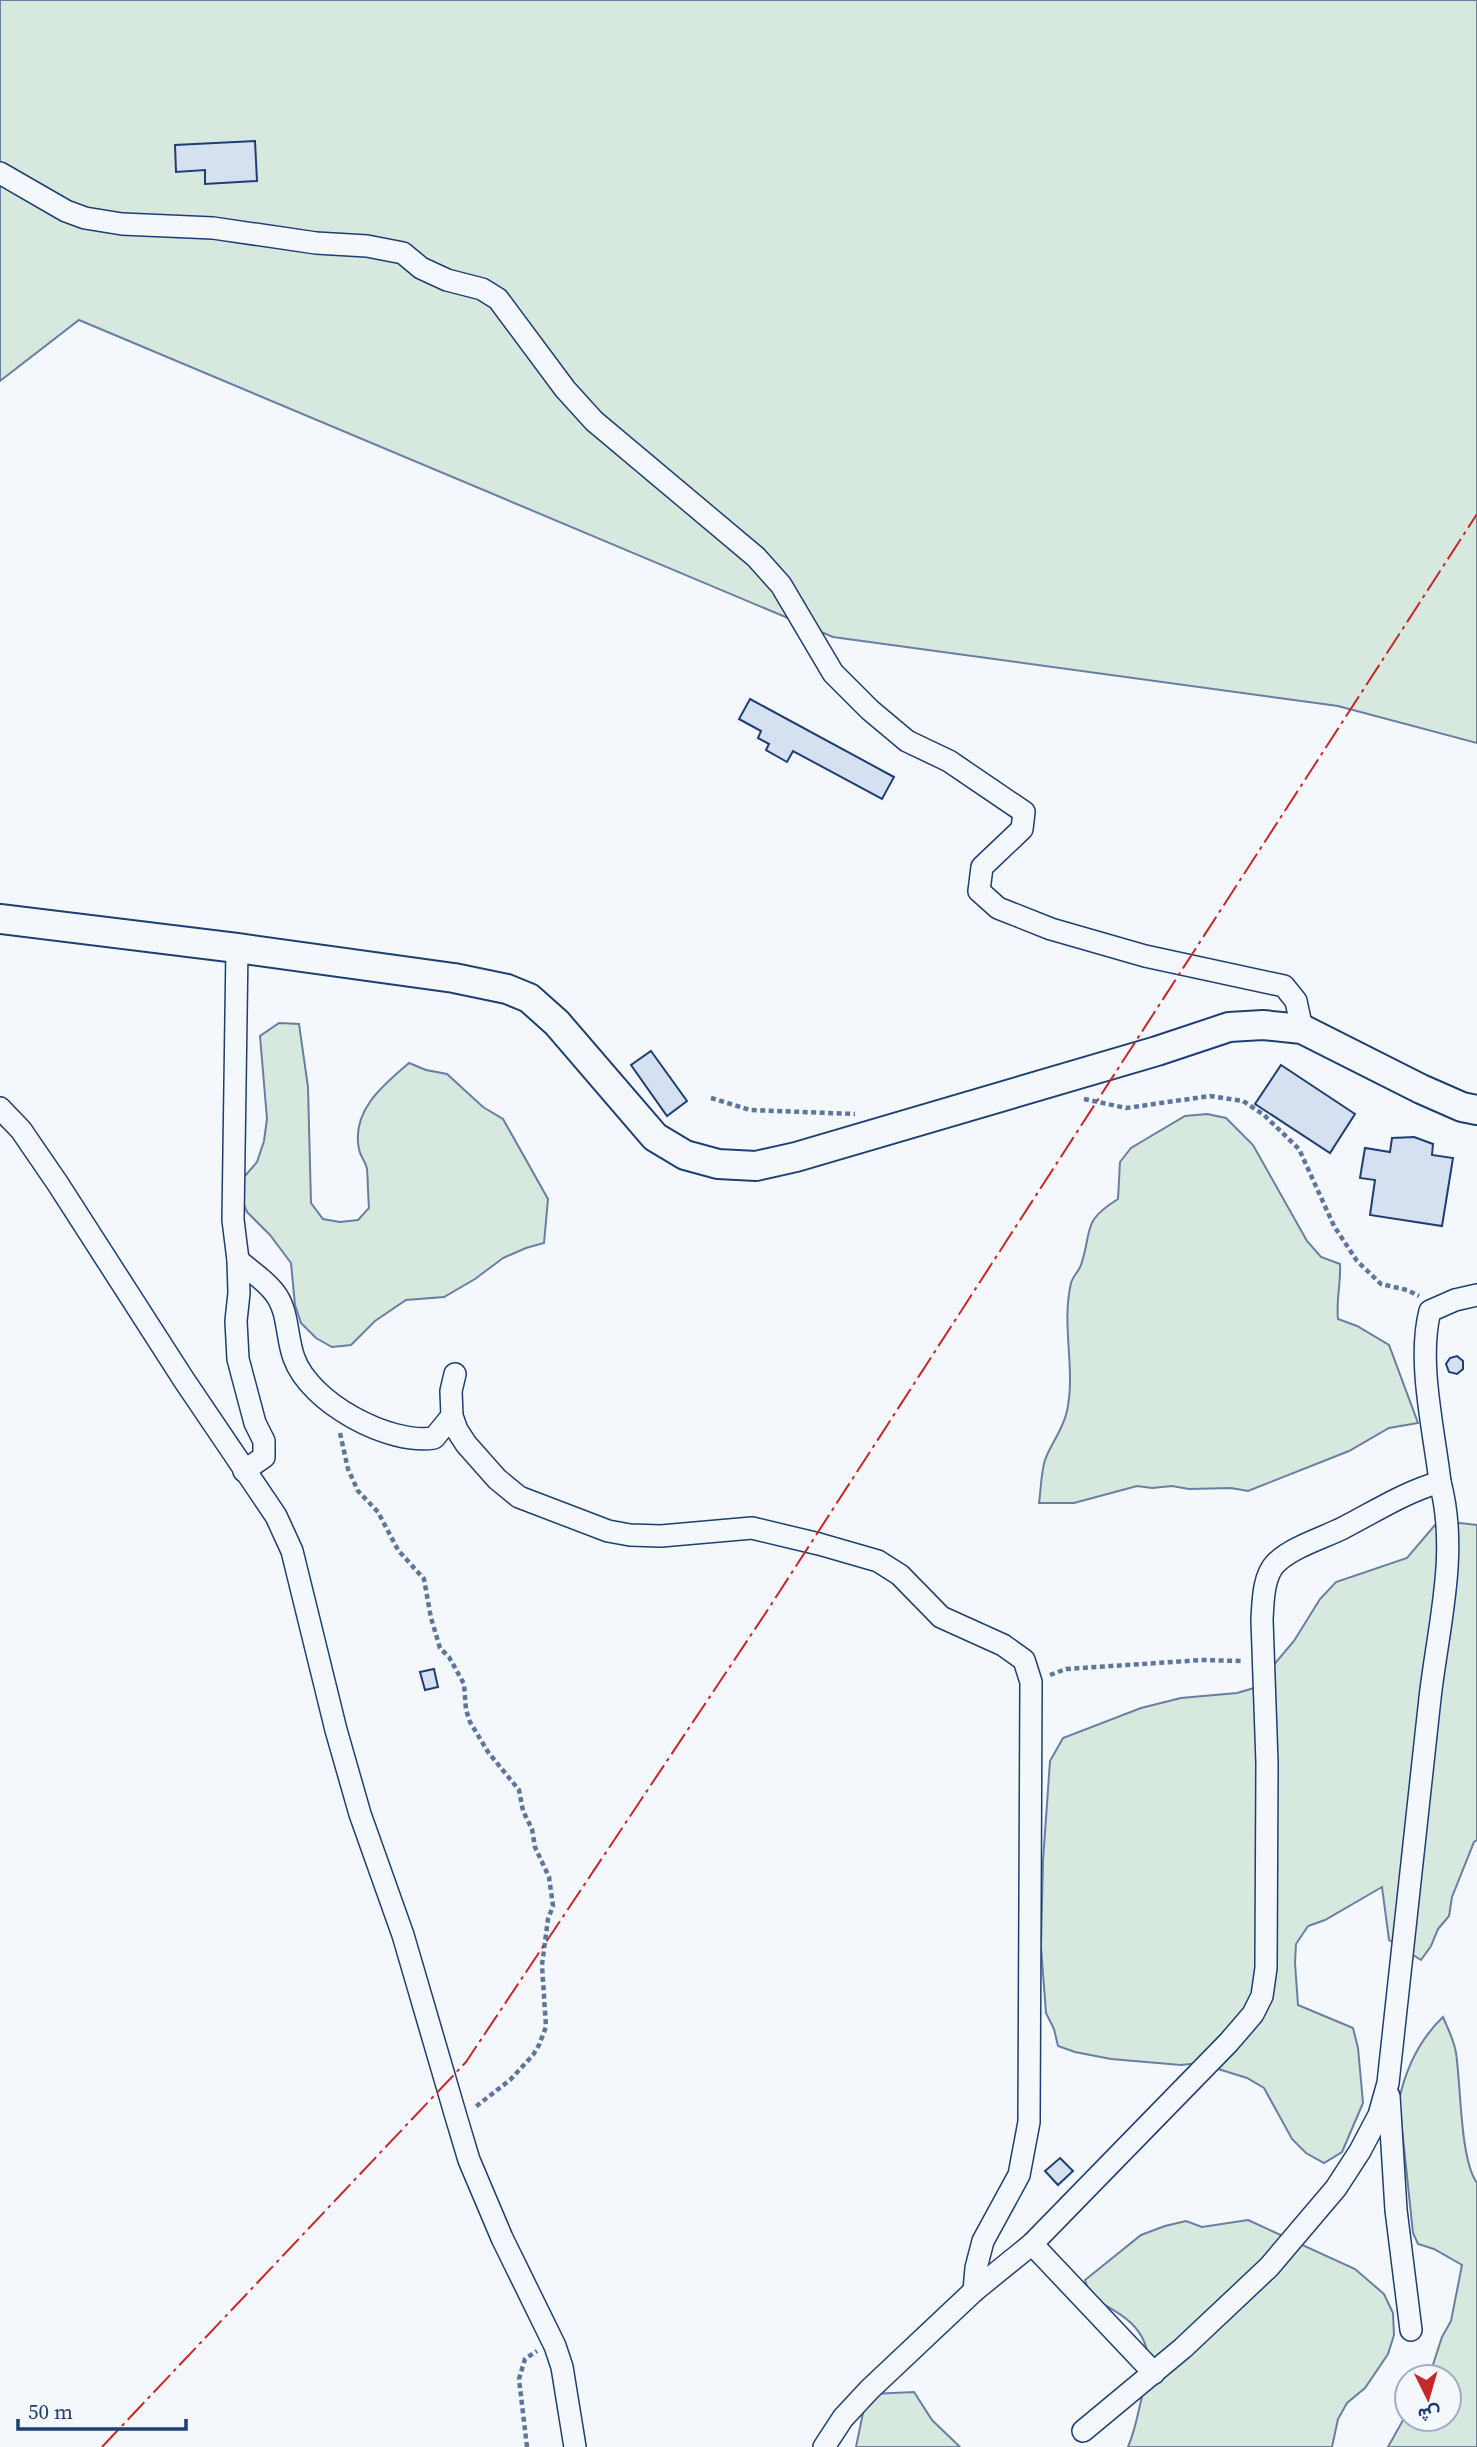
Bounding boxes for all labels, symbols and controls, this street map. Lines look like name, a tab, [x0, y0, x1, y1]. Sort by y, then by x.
north arrow	[1393, 2363, 1463, 2433]
scale bar	[18, 2388, 186, 2432]
text: 50 m	[28, 2397, 73, 2426]
text: ش	[1417, 2401, 1442, 2429]

